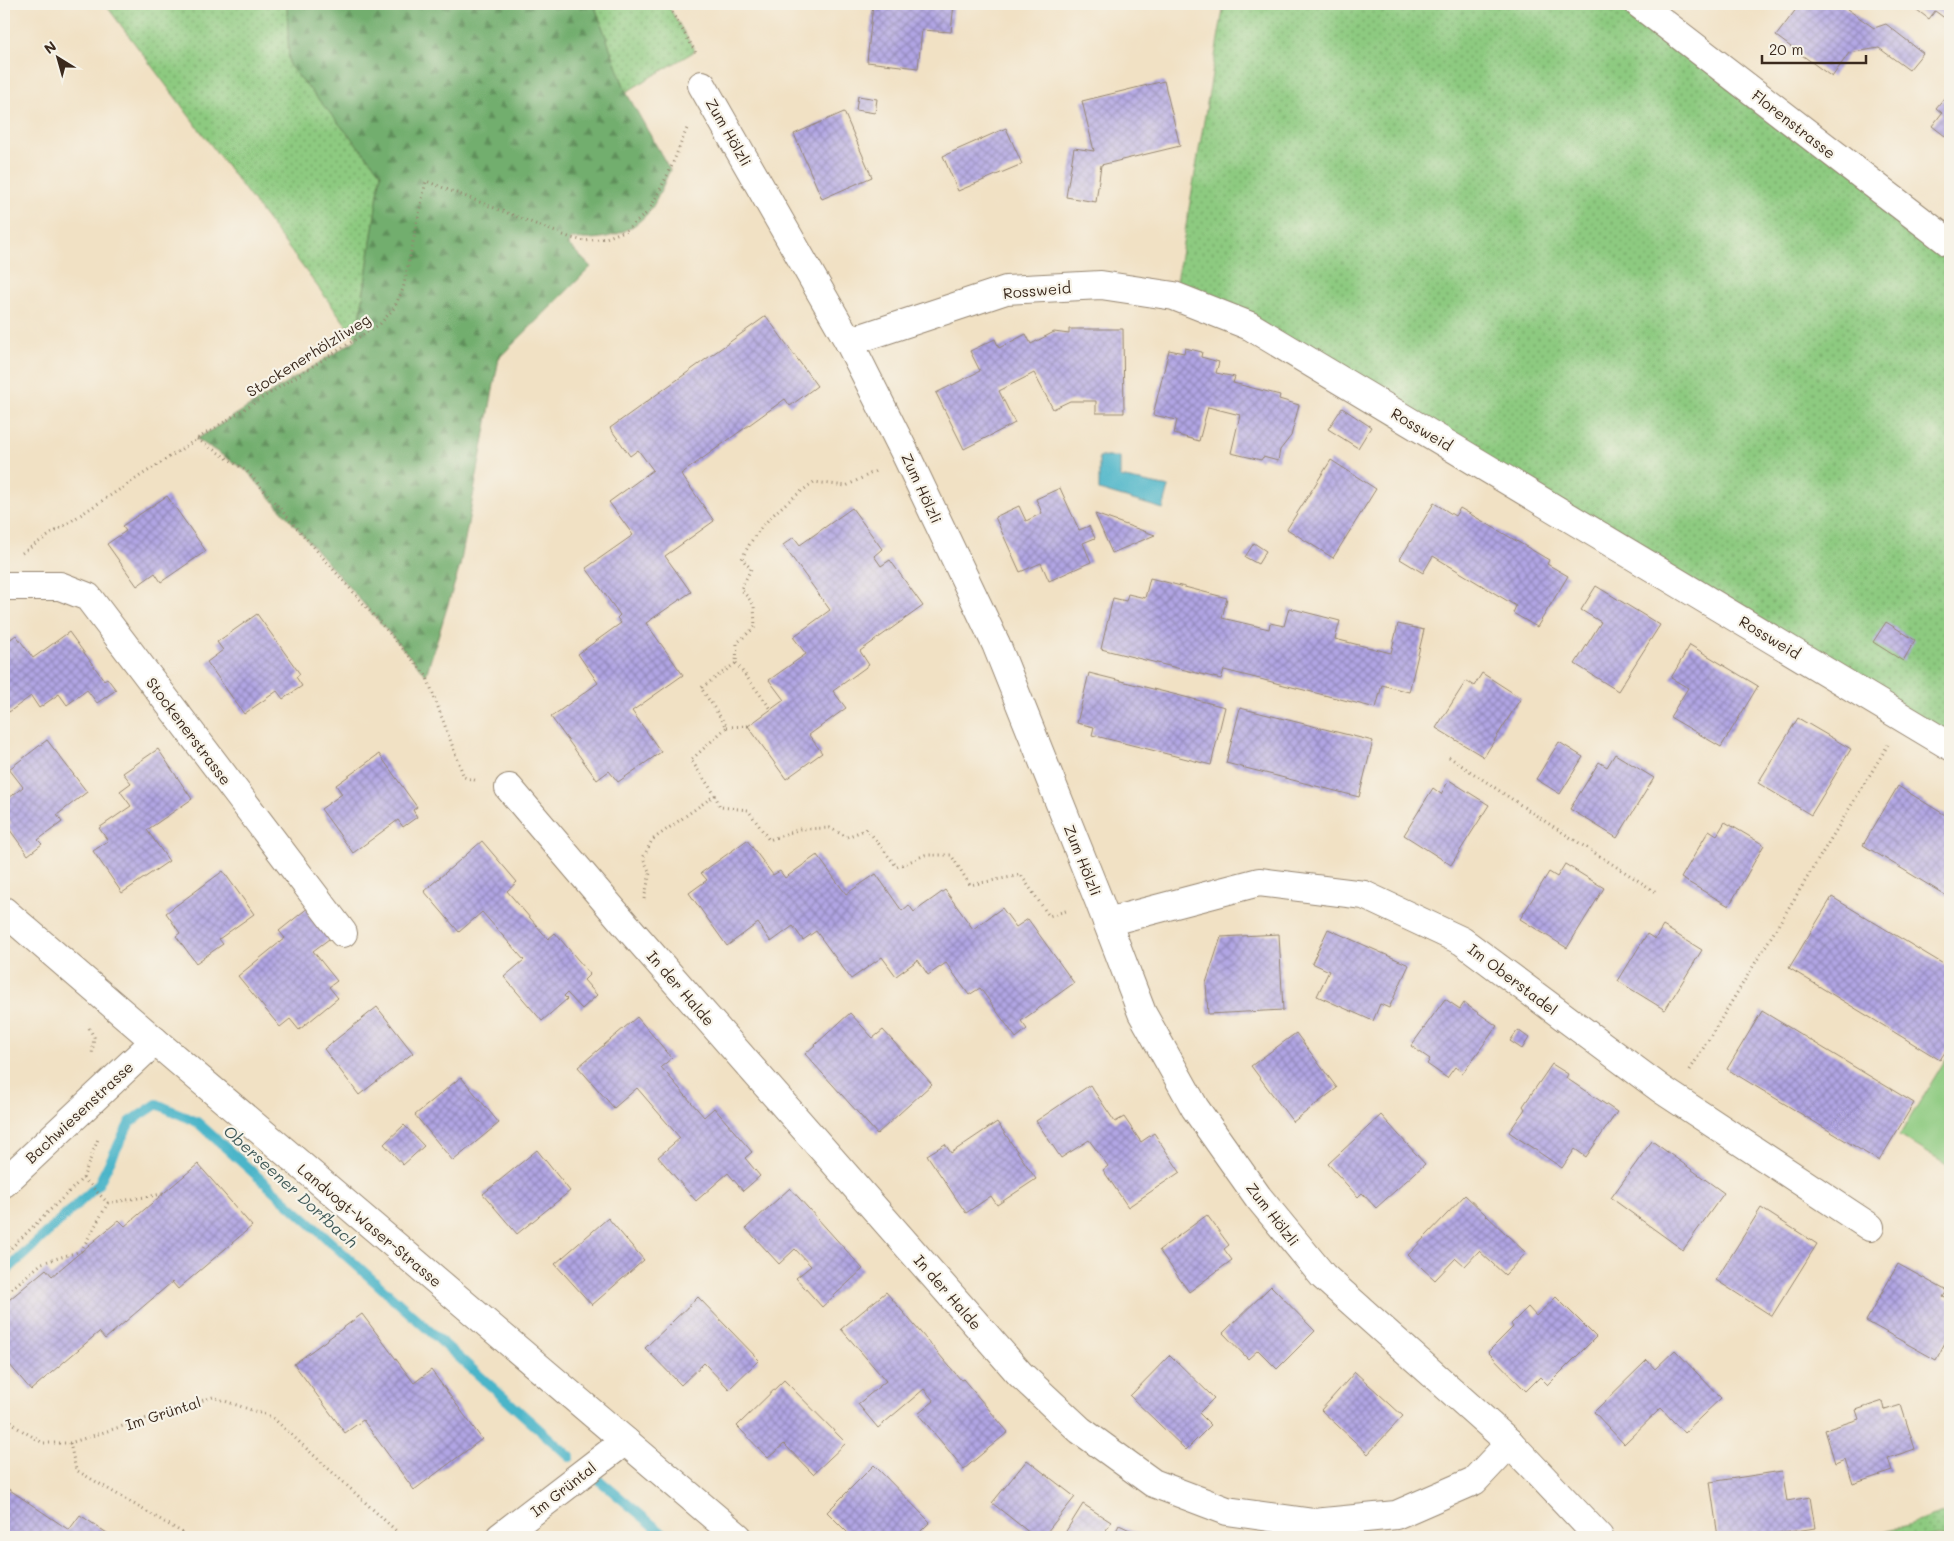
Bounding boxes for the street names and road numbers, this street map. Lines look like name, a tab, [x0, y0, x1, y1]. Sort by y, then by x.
street label: Florenstrasse	[1748, 85, 1840, 163]
street label: Zum Hölzli	[702, 94, 756, 170]
street label: Rossweid	[1002, 277, 1072, 303]
street label: Stockenerhölzliweg	[242, 309, 374, 401]
street label: Rossweid	[1388, 403, 1456, 455]
street label: Zum Hölzli	[897, 450, 947, 526]
street label: Rossweid	[1736, 611, 1804, 663]
street label: Stockenerstrasse	[142, 673, 236, 789]
street label: Zum Hölzli	[1060, 821, 1106, 899]
street label: Im Oberstadel	[1464, 939, 1562, 1019]
street label: In der Halde	[643, 946, 719, 1030]
street label: Bachwiesenstrasse	[21, 1057, 137, 1167]
street label: Landvogt-Waser-Strasse	[294, 1159, 446, 1291]
street label: Zum Hölzli	[1242, 1178, 1304, 1250]
street label: In der Halde	[910, 1250, 986, 1334]
street label: Im Grüntal	[123, 1391, 203, 1435]
street label: Im Grüntal	[526, 1457, 600, 1521]

